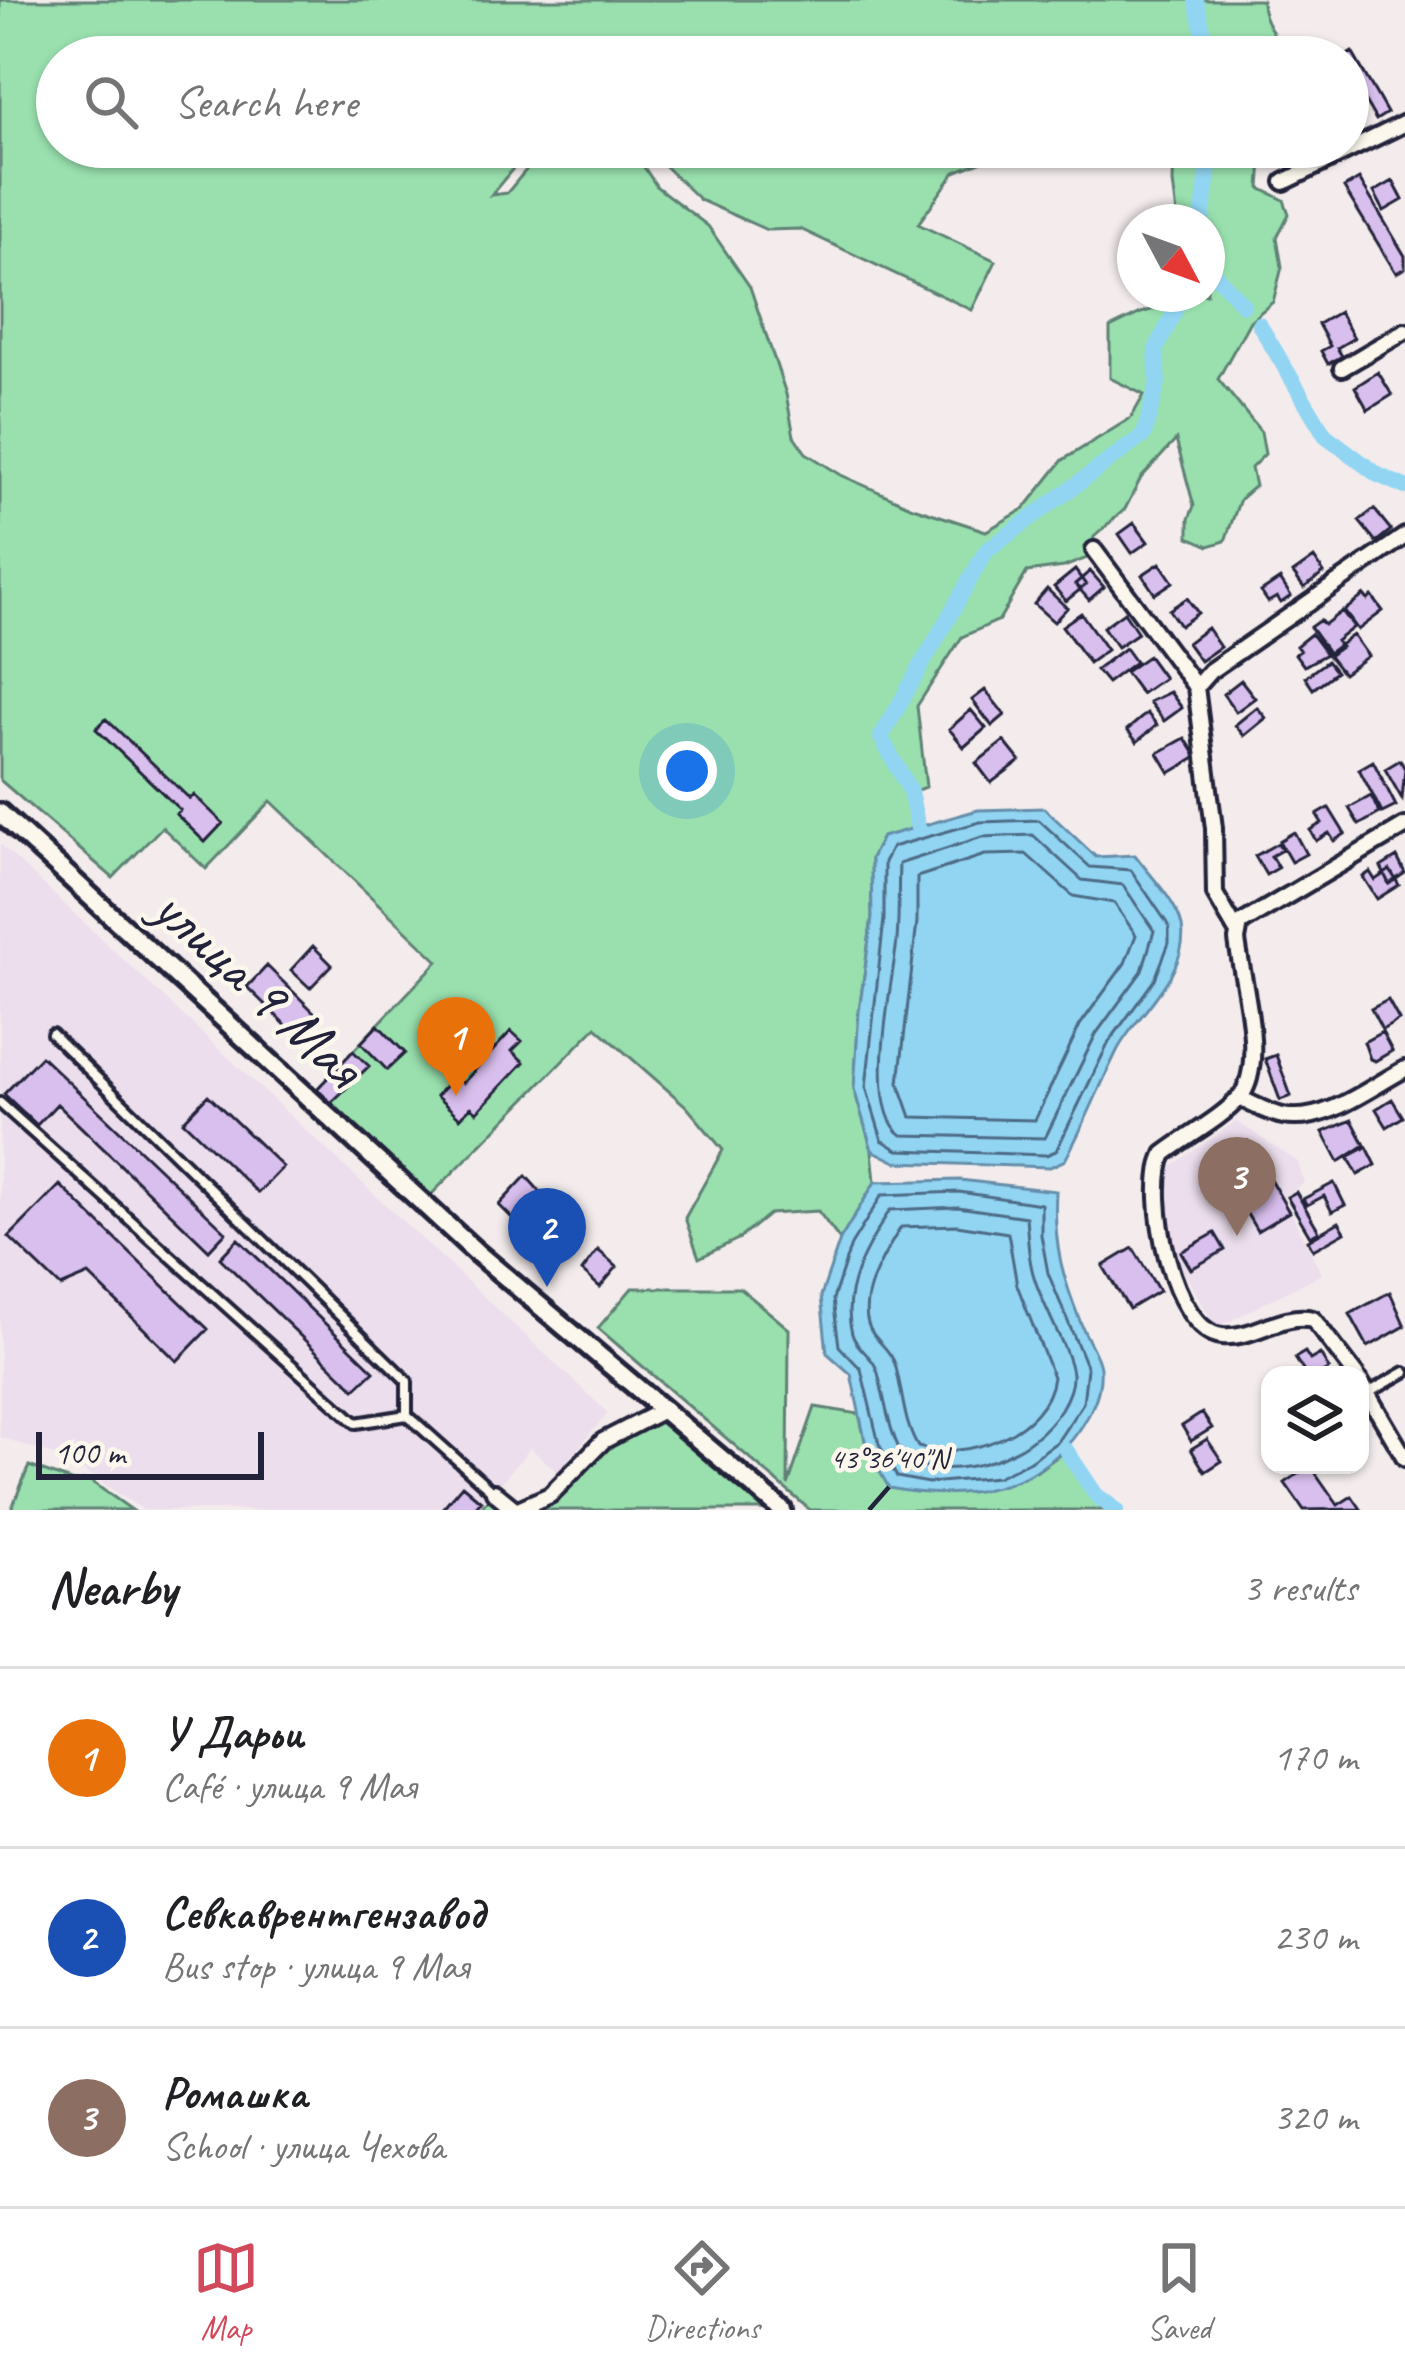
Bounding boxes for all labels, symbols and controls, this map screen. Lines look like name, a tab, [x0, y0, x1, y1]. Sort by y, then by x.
search box	[36, 36, 1369, 168]
icon: search	[78, 69, 144, 135]
text: Search here	[174, 74, 357, 131]
north arrow	[1117, 204, 1225, 312]
your location	[657, 741, 717, 801]
street label: улица 9 Мая	[135, 868, 382, 1106]
pin: 1	[417, 997, 495, 1096]
pin: 3	[1198, 1137, 1276, 1236]
pin: 2	[508, 1188, 586, 1287]
map controls	[1261, 1366, 1369, 1474]
button: layers	[1261, 1366, 1369, 1474]
scale bar	[36, 1426, 264, 1479]
text: 100 m	[54, 1432, 125, 1474]
text: 43°36'40"N	[830, 1439, 953, 1477]
text: Nearby	[48, 1556, 176, 1620]
text: 3 results	[1243, 1564, 1357, 1613]
text: У Дарьи	[162, 1705, 304, 1762]
text: 1	[78, 1733, 96, 1782]
text: 170 m	[1273, 1733, 1357, 1782]
text: Café · улица 9 Мая	[162, 1762, 416, 1811]
text: Севкаврентгензавод	[162, 1885, 485, 1942]
text: 2	[78, 1913, 96, 1962]
text: 230 m	[1273, 1913, 1357, 1962]
text: Bus stop · улица 9 Мая	[162, 1942, 469, 1991]
text: Ромашка	[162, 2065, 307, 2122]
text: 3	[78, 2093, 96, 2142]
text: 320 m	[1273, 2093, 1357, 2142]
text: School · улица Чехова	[162, 2122, 444, 2171]
tab: Map	[193, 2235, 259, 2349]
tab: Directions	[645, 2235, 760, 2349]
tab: Saved	[1146, 2235, 1212, 2349]

